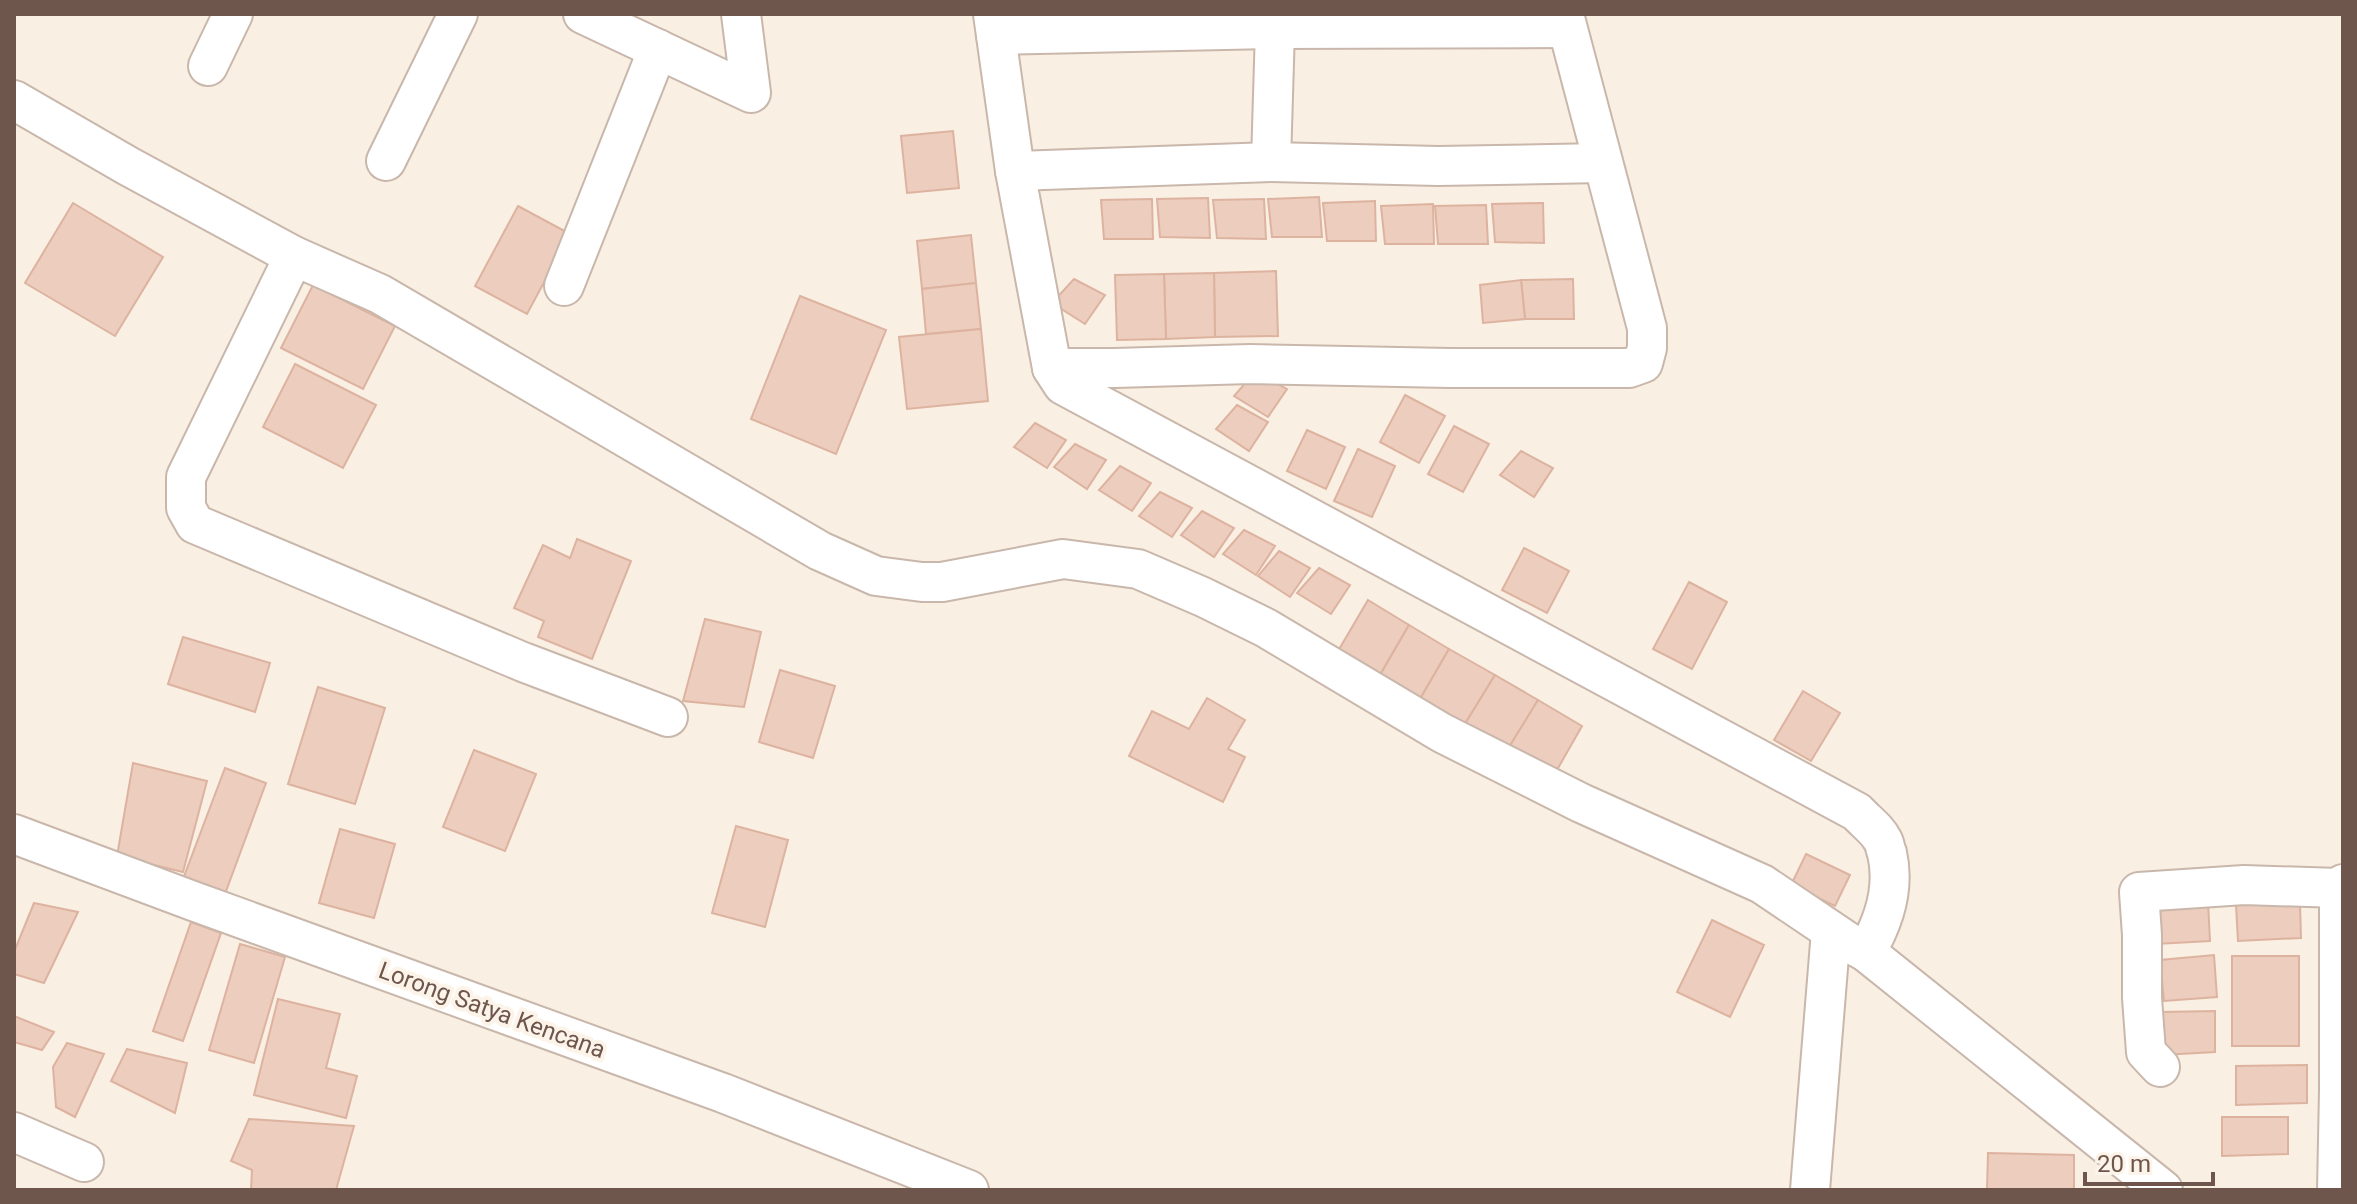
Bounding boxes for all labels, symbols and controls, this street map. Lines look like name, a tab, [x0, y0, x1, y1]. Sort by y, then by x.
street label: Lorong Satya Kencana	[375, 956, 609, 1064]
scale bar	[2085, 1136, 2213, 1186]
text: 20 m	[2097, 1150, 2151, 1178]

